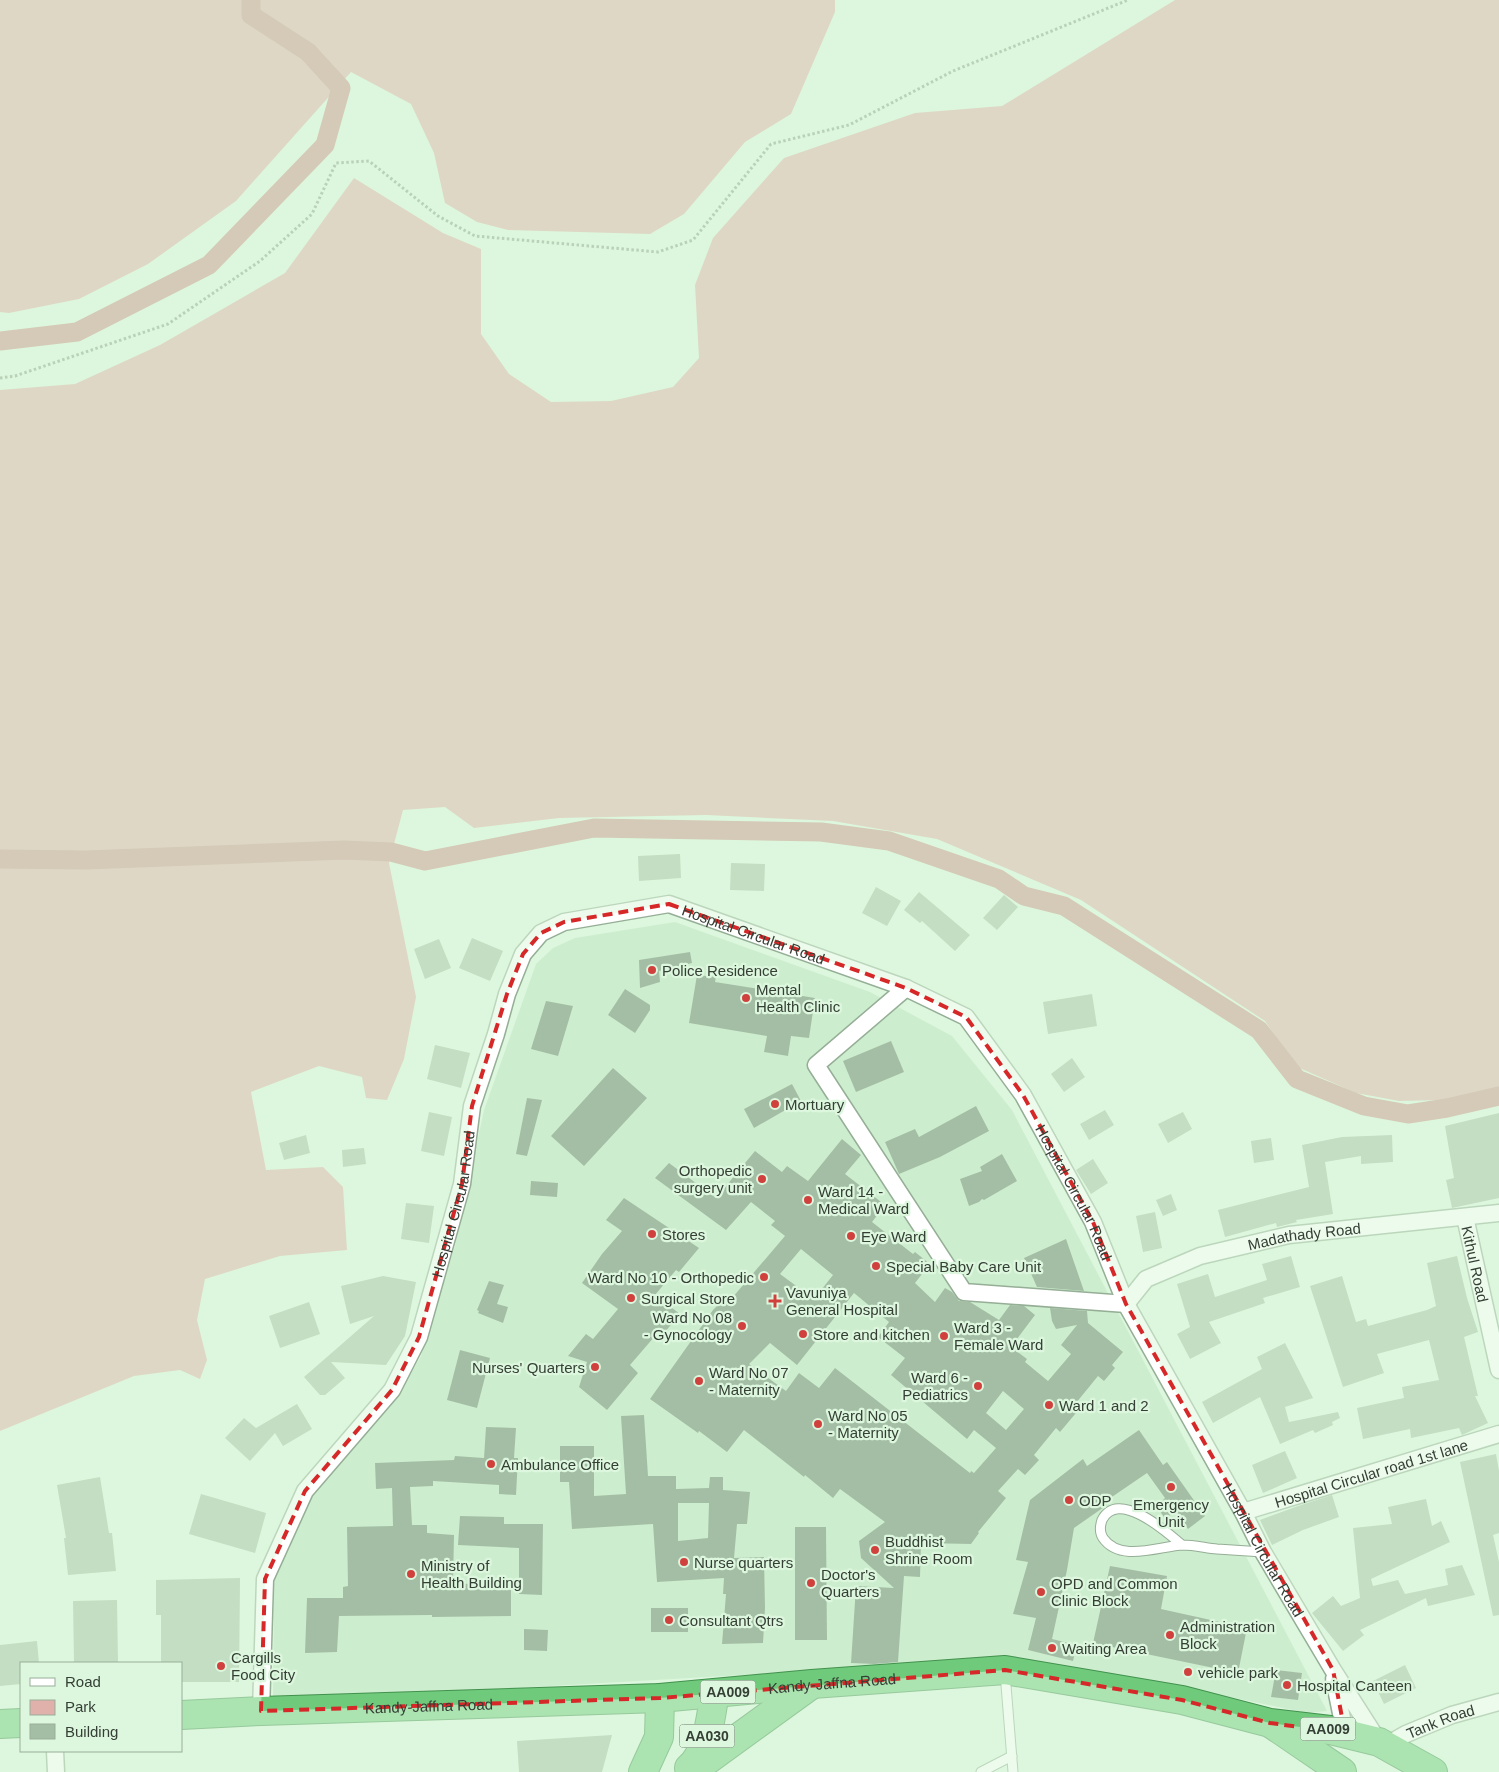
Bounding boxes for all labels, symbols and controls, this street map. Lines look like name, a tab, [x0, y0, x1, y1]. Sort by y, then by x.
street label: Hospital Circular Road	[680, 901, 827, 967]
place label: Police Residence	[662, 962, 778, 979]
marker: Police Residence	[646, 964, 658, 976]
place label: Mental Health Clinic	[756, 981, 841, 1015]
marker: Mental Health Clinic	[740, 992, 752, 1004]
place label: Mortuary	[785, 1096, 845, 1113]
marker: Mortuary	[769, 1098, 781, 1110]
street label: Hospital Circular Road	[1032, 1122, 1116, 1262]
street label: Hospital Circular Road	[428, 1130, 477, 1279]
place label: Orthopedic surgery unit	[674, 1162, 753, 1196]
marker: Orthopedic surgery unit	[756, 1173, 768, 1185]
place label: Ward 14 - Medical Ward	[818, 1183, 909, 1217]
marker: Ward 14 - Medical Ward	[802, 1194, 814, 1206]
street label: Madathady Road	[1246, 1219, 1362, 1253]
street label: Kithul Road	[1459, 1224, 1492, 1304]
place label: Stores	[662, 1226, 705, 1243]
marker: Stores	[646, 1228, 658, 1240]
place label: Eye Ward	[861, 1228, 926, 1245]
marker: Eye Ward	[845, 1230, 857, 1242]
place label: Special Baby Care Unit	[886, 1258, 1042, 1275]
marker: Special Baby Care Unit	[870, 1260, 882, 1272]
place label: Ward No 10 - Orthopedic	[588, 1269, 754, 1286]
marker: Ward No 10 - Orthopedic	[758, 1271, 770, 1283]
place label: Vavuniya General Hospital	[786, 1284, 898, 1318]
place label: Surgical Store	[641, 1290, 735, 1307]
marker: Surgical Store	[625, 1292, 637, 1304]
marker: Vavuniya General Hospital	[768, 1294, 782, 1308]
place label: Ward No 08 - Gynocology	[644, 1309, 732, 1343]
place label: Ward 3 - Female Ward	[954, 1319, 1043, 1353]
marker: Ward No 08 - Gynocology	[736, 1320, 748, 1332]
place label: Store and kitchen	[813, 1326, 930, 1343]
marker: Store and kitchen	[797, 1328, 809, 1340]
marker: Ward 3 - Female Ward	[938, 1330, 950, 1342]
place label: Nurses' Quarters	[472, 1359, 585, 1376]
marker: Nurses' Quarters	[589, 1361, 601, 1373]
place label: Ward No 07 - Maternity	[709, 1364, 788, 1398]
place label: Ward 6 - Pediatrics	[902, 1369, 968, 1403]
marker: Ward No 07 - Maternity	[693, 1375, 705, 1387]
marker: Ward 6 - Pediatrics	[972, 1380, 984, 1392]
place label: Ward 1 and 2	[1059, 1397, 1149, 1414]
marker: Ward 1 and 2	[1043, 1399, 1055, 1411]
place label: Ward No 05 - Maternity	[828, 1407, 907, 1441]
marker: Ward No 05 - Maternity	[812, 1418, 824, 1430]
street label: Hospital Circular road 1st lane	[1273, 1436, 1470, 1510]
place label: Ambulance Office	[501, 1456, 619, 1473]
marker: Ambulance Office	[485, 1458, 497, 1470]
street label: Hospital Circular Road	[1220, 1480, 1308, 1619]
marker: Emergency Unit	[1165, 1481, 1177, 1493]
place label: ODP	[1079, 1492, 1112, 1509]
marker: ODP	[1063, 1494, 1075, 1506]
place label: Emergency Unit	[1133, 1496, 1209, 1530]
place label: Buddhist Shrine Room	[885, 1533, 973, 1567]
marker: Buddhist Shrine Room	[869, 1544, 881, 1556]
place label: Nurse quarters	[694, 1554, 793, 1571]
marker: Nurse quarters	[678, 1556, 690, 1568]
place label: Ministry of Health Building	[421, 1557, 522, 1591]
place label: Doctor's Quarters	[821, 1566, 879, 1600]
marker: Ministry of Health Building	[405, 1568, 417, 1580]
place label: OPD and Common Clinic Block	[1051, 1575, 1178, 1609]
marker: Doctor's Quarters	[805, 1577, 817, 1589]
marker: OPD and Common Clinic Block	[1035, 1586, 1047, 1598]
place label: Consultant Qtrs	[679, 1612, 783, 1629]
marker: Consultant Qtrs	[663, 1614, 675, 1626]
place label: Administration Block	[1180, 1618, 1275, 1652]
marker: Administration Block	[1164, 1629, 1176, 1641]
place label: Waiting Area	[1062, 1640, 1147, 1657]
marker: Waiting Area	[1046, 1642, 1058, 1654]
place label: Cargills Food City	[231, 1649, 296, 1683]
marker: Cargills Food City	[215, 1660, 227, 1672]
legend	[20, 1662, 182, 1752]
place label: vehicle park	[1198, 1664, 1279, 1681]
marker: vehicle park	[1182, 1666, 1194, 1678]
street label: Kandy-Jaffna Road	[767, 1669, 897, 1697]
text: Road	[65, 1673, 101, 1690]
place label: Hospital Canteen	[1297, 1677, 1412, 1694]
marker: Hospital Canteen	[1281, 1679, 1293, 1691]
road number: AA009	[700, 1680, 756, 1704]
street label: Kandy-Jaffna Road	[364, 1695, 493, 1716]
text: Park	[65, 1698, 96, 1715]
street label: Tank Road	[1404, 1701, 1476, 1741]
road number: AA009	[1300, 1718, 1356, 1740]
text: Building	[65, 1723, 118, 1740]
road number: AA030	[680, 1724, 734, 1748]

